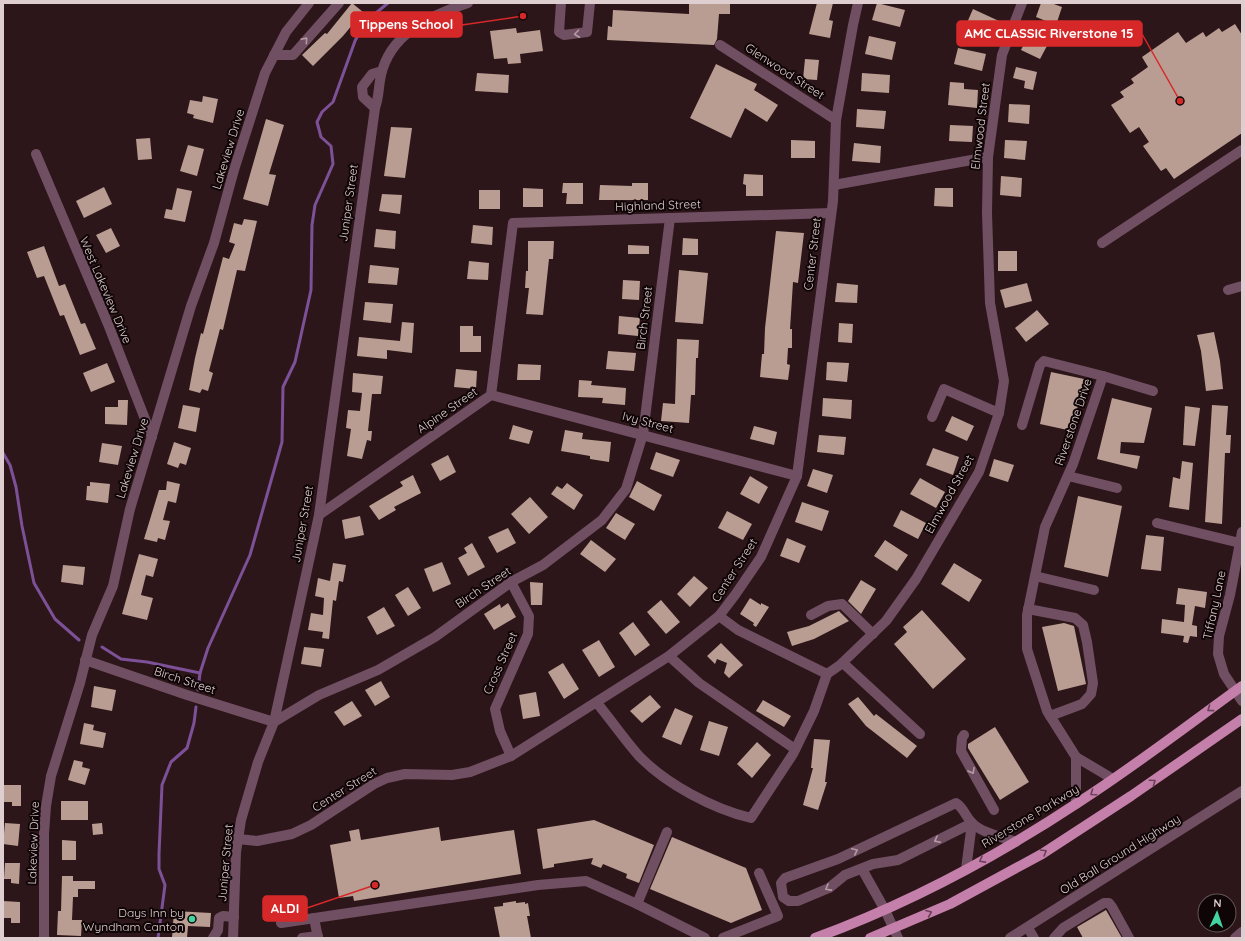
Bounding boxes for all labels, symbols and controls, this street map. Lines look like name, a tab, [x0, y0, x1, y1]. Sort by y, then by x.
callout: Tippens School	[351, 12, 462, 37]
text: Tippens School	[359, 16, 453, 32]
callout: AMC CLASSIC Riverstone 15	[957, 21, 1142, 46]
text: AMC CLASSIC Riverstone 15	[964, 25, 1134, 41]
one-way arrow	[574, 29, 580, 38]
one-way arrow	[301, 37, 308, 44]
street label: Glenwood Street	[743, 40, 827, 102]
street label: Elmwood Street	[967, 82, 993, 170]
street label: Lakeview Drive	[209, 107, 247, 191]
street label: Juniper Street	[335, 163, 361, 243]
street label: Highland Street	[615, 196, 701, 214]
street label: Center Street	[800, 217, 824, 291]
street label: West Lakeview Drive	[77, 234, 135, 346]
street label: Birch Street	[633, 285, 655, 351]
street label: Riverstone Drive	[1051, 376, 1095, 467]
street label: Alpine Street	[414, 384, 480, 436]
street label: Ivy Street	[621, 408, 675, 436]
street label: Lakeview Drive	[113, 416, 151, 500]
street label: Elmwood Street	[921, 452, 977, 536]
street label: Juniper Street	[288, 484, 316, 564]
street label: Center Street	[708, 535, 760, 605]
street label: Birch Street	[452, 563, 514, 611]
street label: Tiffany Lane	[1199, 569, 1229, 641]
street label: Cross Street	[480, 629, 520, 697]
street label: Birch Street	[152, 663, 218, 697]
one-way arrow	[1208, 704, 1215, 711]
street label: Center Street	[309, 763, 379, 815]
one-way arrow	[968, 767, 975, 774]
one-way arrow	[1148, 780, 1155, 787]
street label: Riverstone Parkway	[979, 781, 1081, 851]
one-way arrow	[1090, 788, 1097, 796]
street label: Lakeview Drive	[24, 801, 42, 885]
street label: Old Ball Ground Highway	[1057, 811, 1183, 897]
street label: Juniper Street	[214, 824, 236, 902]
one-way arrow	[934, 836, 941, 843]
one-way arrow	[851, 848, 858, 856]
one-way arrow	[1040, 850, 1047, 857]
one-way arrow	[979, 856, 986, 863]
one-way arrow	[825, 883, 832, 890]
north arrow	[1197, 893, 1237, 933]
callout: ALDI	[263, 896, 307, 921]
text: N	[1213, 896, 1222, 910]
text: ALDI	[271, 900, 299, 916]
place label: Days Inn by Wyndham Canton	[83, 905, 184, 934]
one-way arrow	[924, 910, 932, 918]
marker: Days Inn by Wyndham Canton	[187, 914, 197, 924]

